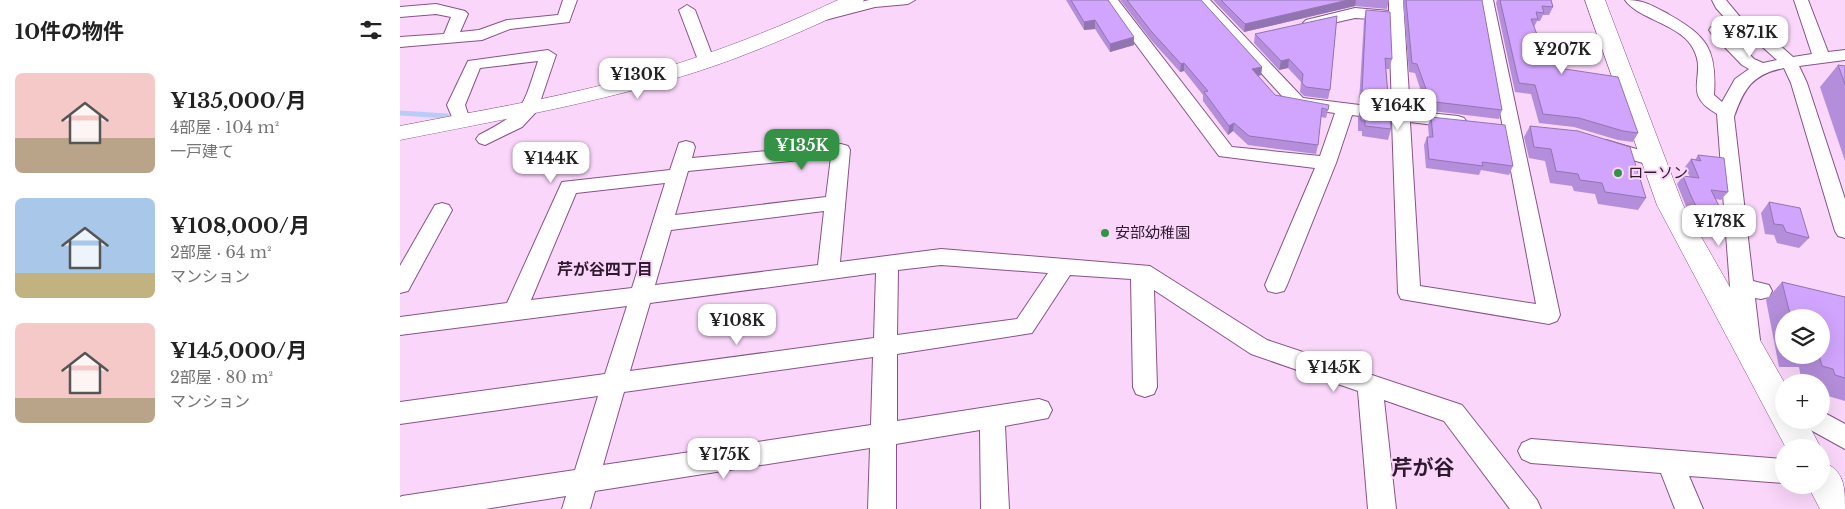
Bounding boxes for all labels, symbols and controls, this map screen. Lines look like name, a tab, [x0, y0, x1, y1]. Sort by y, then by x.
pin: ¥87.1K	[1709, 15, 1791, 58]
icon: filters	[357, 16, 385, 44]
text: 10件の物件	[15, 19, 124, 45]
text: ¥87.1K	[1722, 22, 1778, 42]
pin: ¥207K	[1527, 32, 1597, 75]
text: ¥207K	[1533, 39, 1591, 59]
pin: ¥130K	[603, 58, 673, 100]
text: ¥130K	[610, 64, 666, 84]
text: ¥135,000/月	[170, 88, 307, 114]
pin: ¥164K	[1363, 88, 1433, 131]
icon: home	[55, 93, 115, 153]
text: ¥164K	[1370, 95, 1426, 115]
text: 4部屋 · 104 m²	[170, 117, 279, 137]
pin: ¥135K	[767, 128, 837, 171]
text: ¥135K	[775, 135, 829, 155]
text: 一戸建て	[170, 141, 234, 161]
pin: ¥144K	[516, 142, 586, 184]
text: ¥144K	[524, 148, 579, 168]
place label: ローソン	[1628, 163, 1688, 182]
marker: ローソン	[1612, 167, 1624, 179]
pin: ¥178K	[1684, 204, 1754, 247]
text: ¥178K	[1693, 211, 1745, 231]
text: ¥108,000/月	[170, 213, 310, 239]
icon: home	[55, 218, 115, 278]
place label: 安部幼稚園	[1115, 223, 1190, 242]
marker: 安部幼稚園	[1099, 227, 1111, 239]
text: 2部屋 · 64 m²	[170, 242, 272, 262]
district label: 芹が谷四丁目	[557, 259, 653, 279]
text: マンション	[170, 266, 250, 286]
pin: ¥108K	[702, 304, 772, 346]
map controls	[1775, 309, 1830, 494]
button: layers	[1775, 309, 1830, 364]
text: ¥108K	[709, 310, 765, 330]
text: ¥145,000/月	[170, 338, 307, 364]
icon: home	[55, 343, 115, 403]
pin: ¥145K	[1299, 350, 1369, 393]
text: ¥145K	[1307, 357, 1361, 377]
text: 2部屋 · 80 m²	[170, 367, 273, 387]
button: +	[1775, 374, 1830, 429]
text: マンション	[170, 391, 250, 411]
pin: ¥175K	[689, 438, 759, 480]
button: −	[1775, 439, 1830, 494]
text: ¥175K	[698, 444, 750, 464]
district label: 芹が谷	[1392, 455, 1455, 481]

